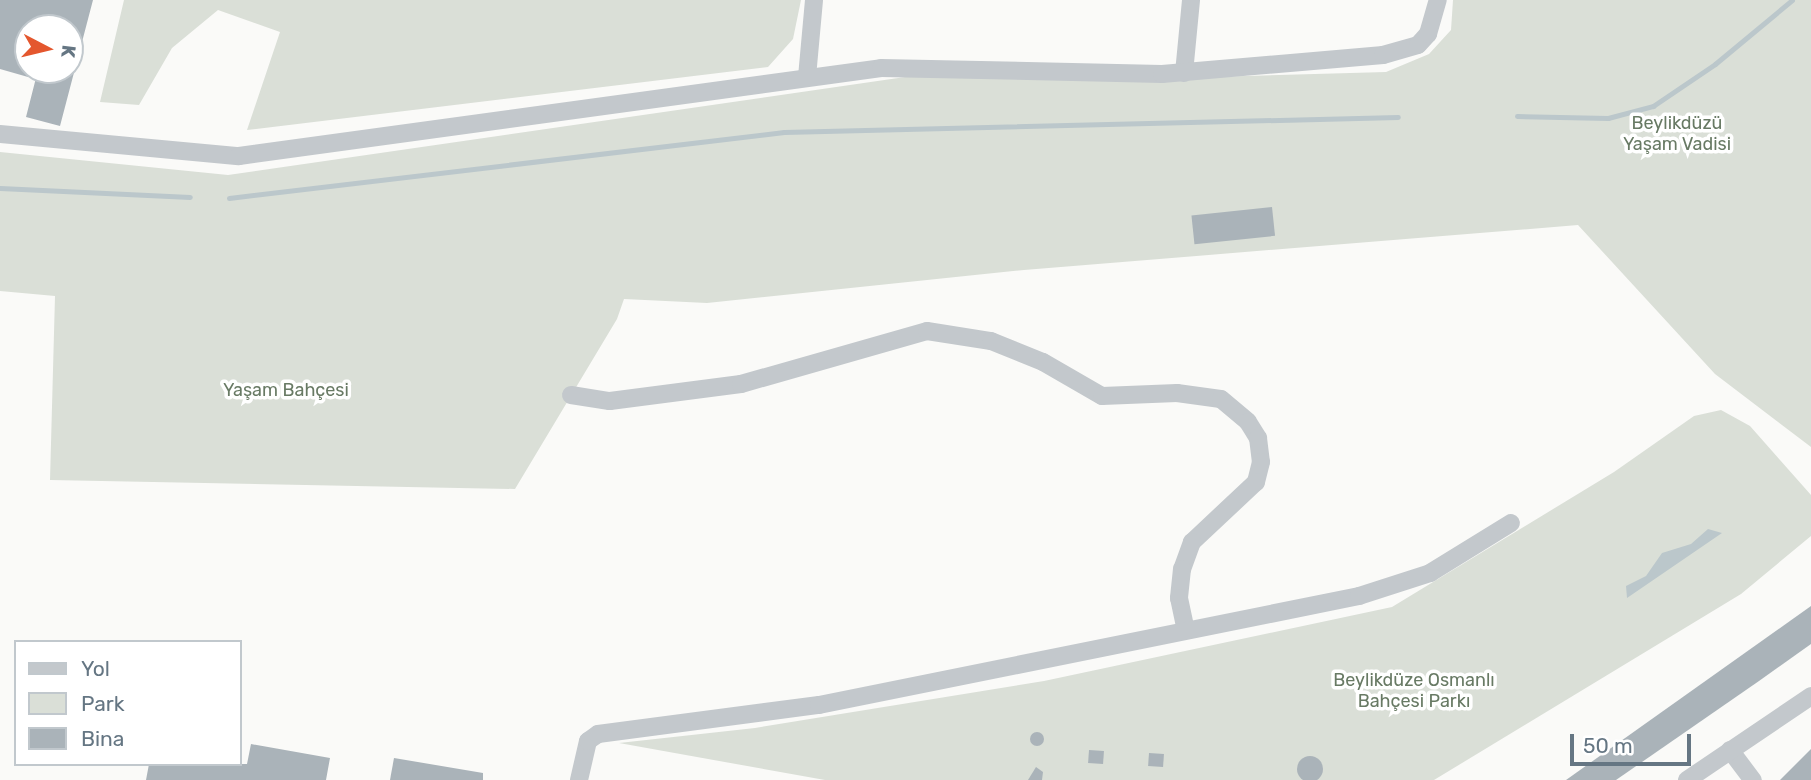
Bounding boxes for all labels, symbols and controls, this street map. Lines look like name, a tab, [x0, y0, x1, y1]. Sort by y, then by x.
north arrow	[14, 14, 84, 84]
text: K	[56, 44, 81, 59]
park label: Beylikdüzü Yaşam Vadisi	[1623, 113, 1731, 156]
park label: Yaşam Bahçesi	[223, 379, 349, 401]
legend	[14, 640, 242, 766]
text: Yol	[81, 656, 110, 681]
park label: Beylikdüze Osmanlı Bahçesi Parkı	[1333, 670, 1495, 712]
text: Park	[81, 691, 125, 716]
scale bar	[1573, 720, 1694, 764]
text: Bina	[81, 726, 124, 751]
text: 50 m	[1583, 733, 1633, 758]

